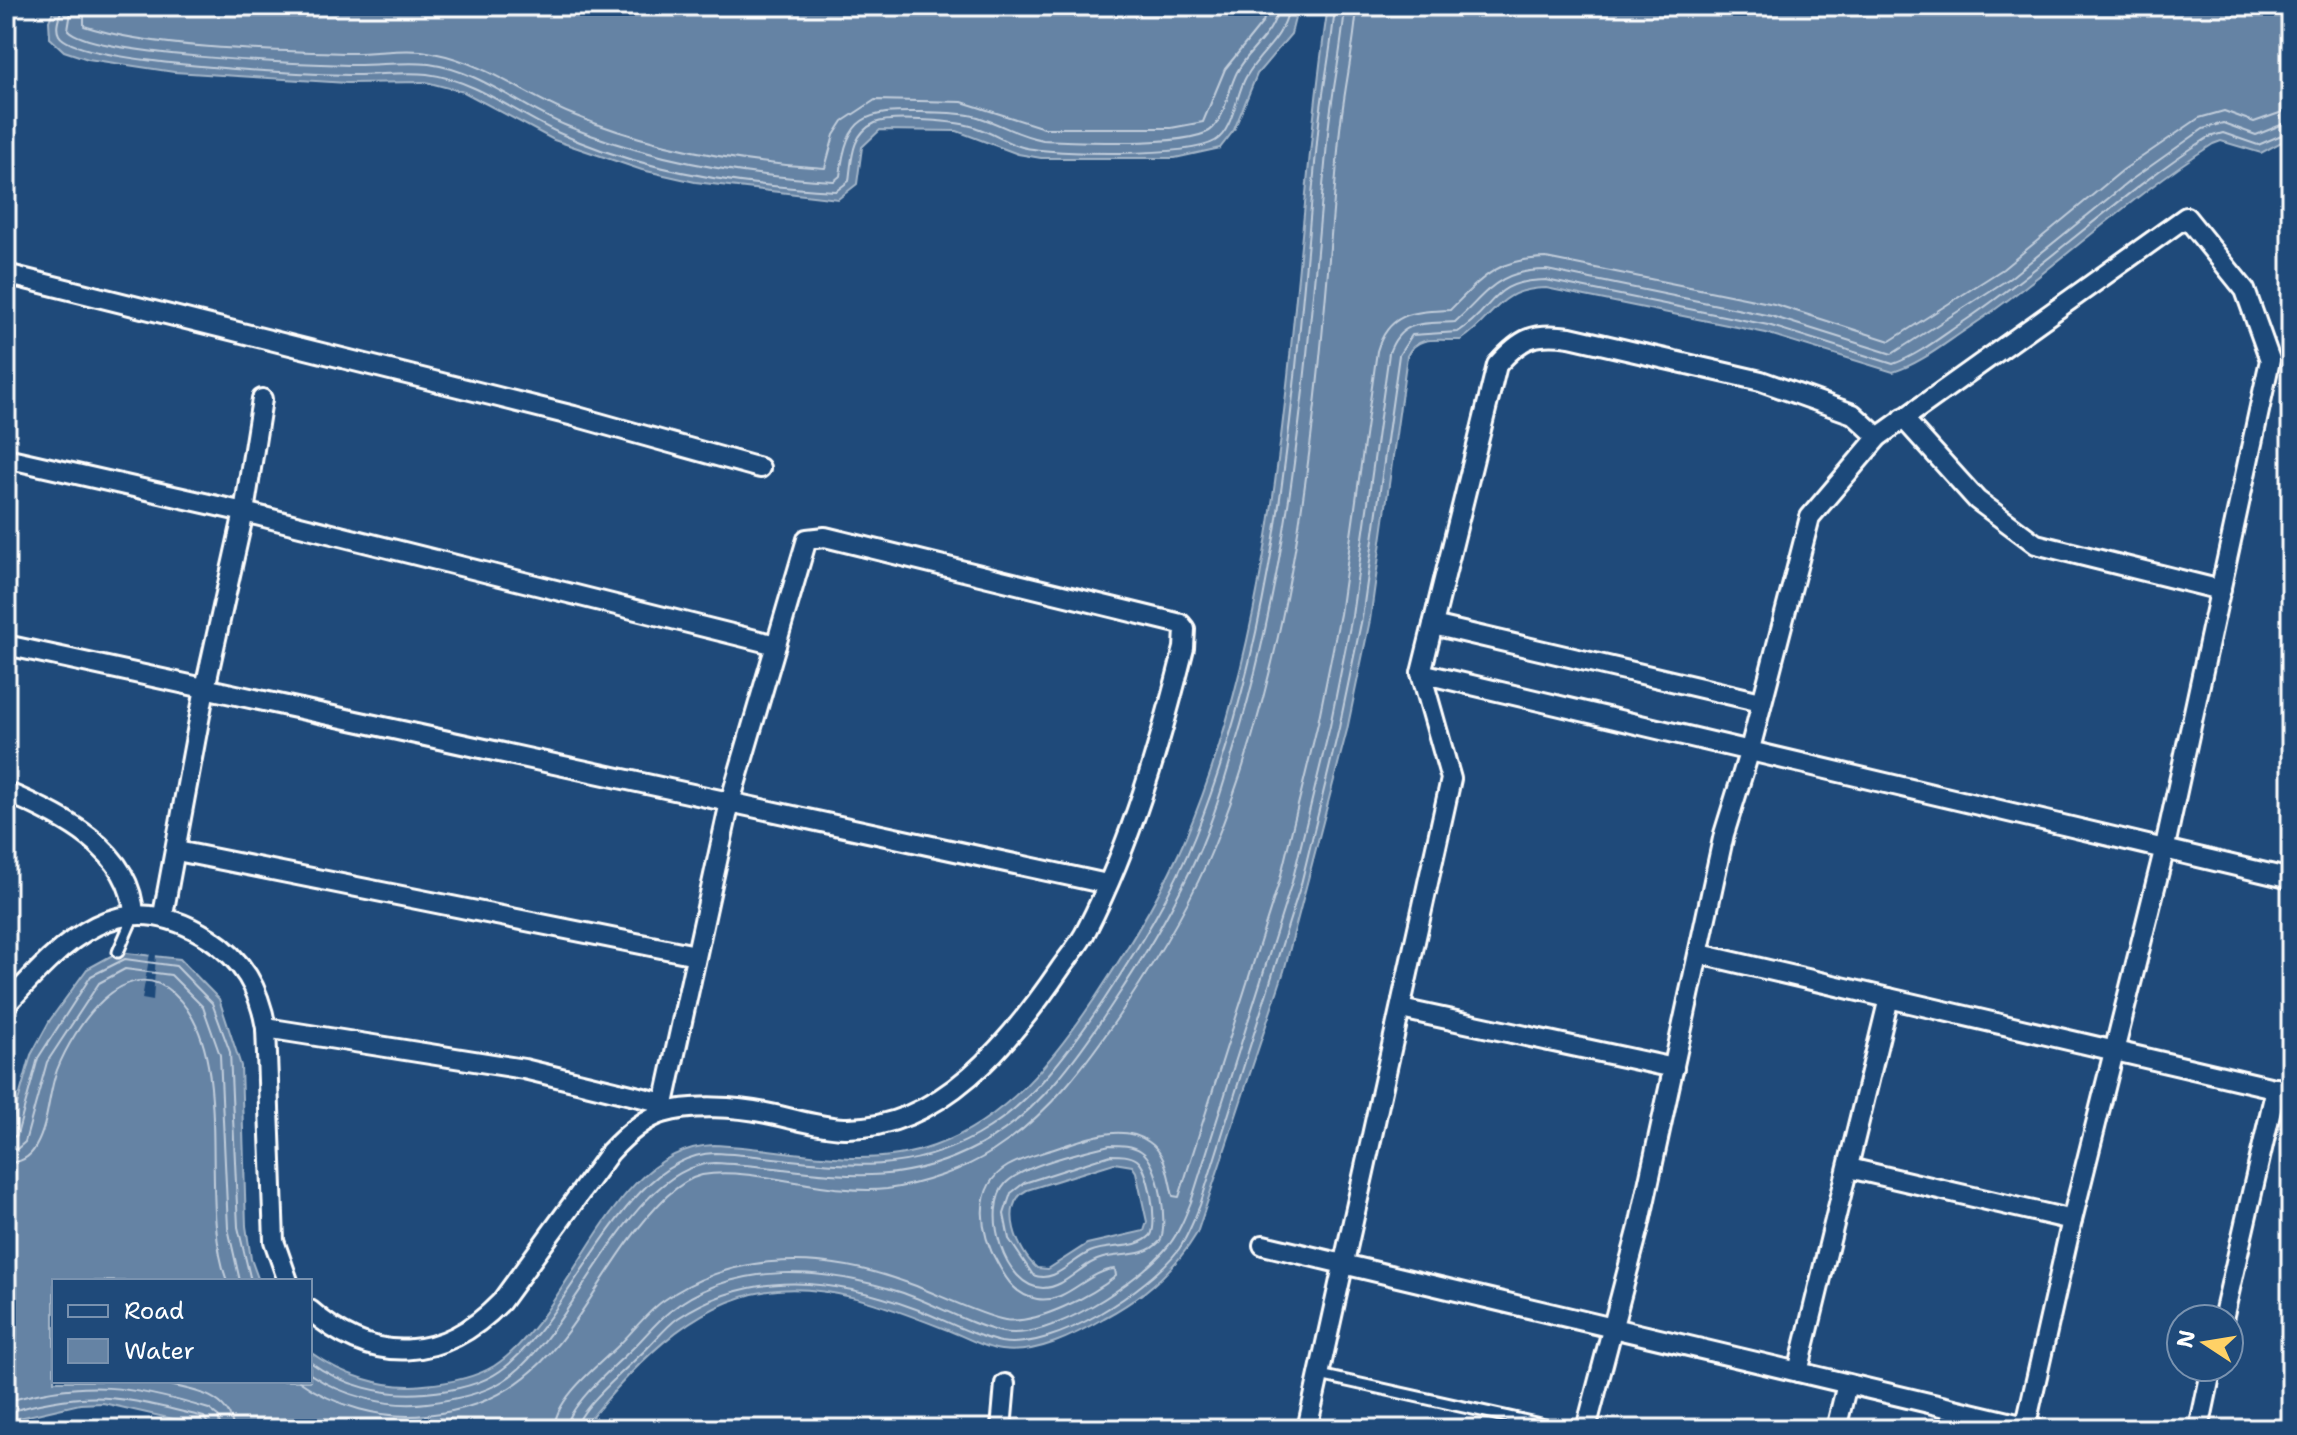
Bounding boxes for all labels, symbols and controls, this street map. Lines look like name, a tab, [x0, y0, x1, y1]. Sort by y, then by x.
legend	[52, 1279, 312, 1383]
text: Road	[124, 1295, 184, 1327]
north arrow	[2165, 1303, 2245, 1383]
text: N	[2170, 1327, 2202, 1350]
text: Water	[124, 1335, 195, 1367]

